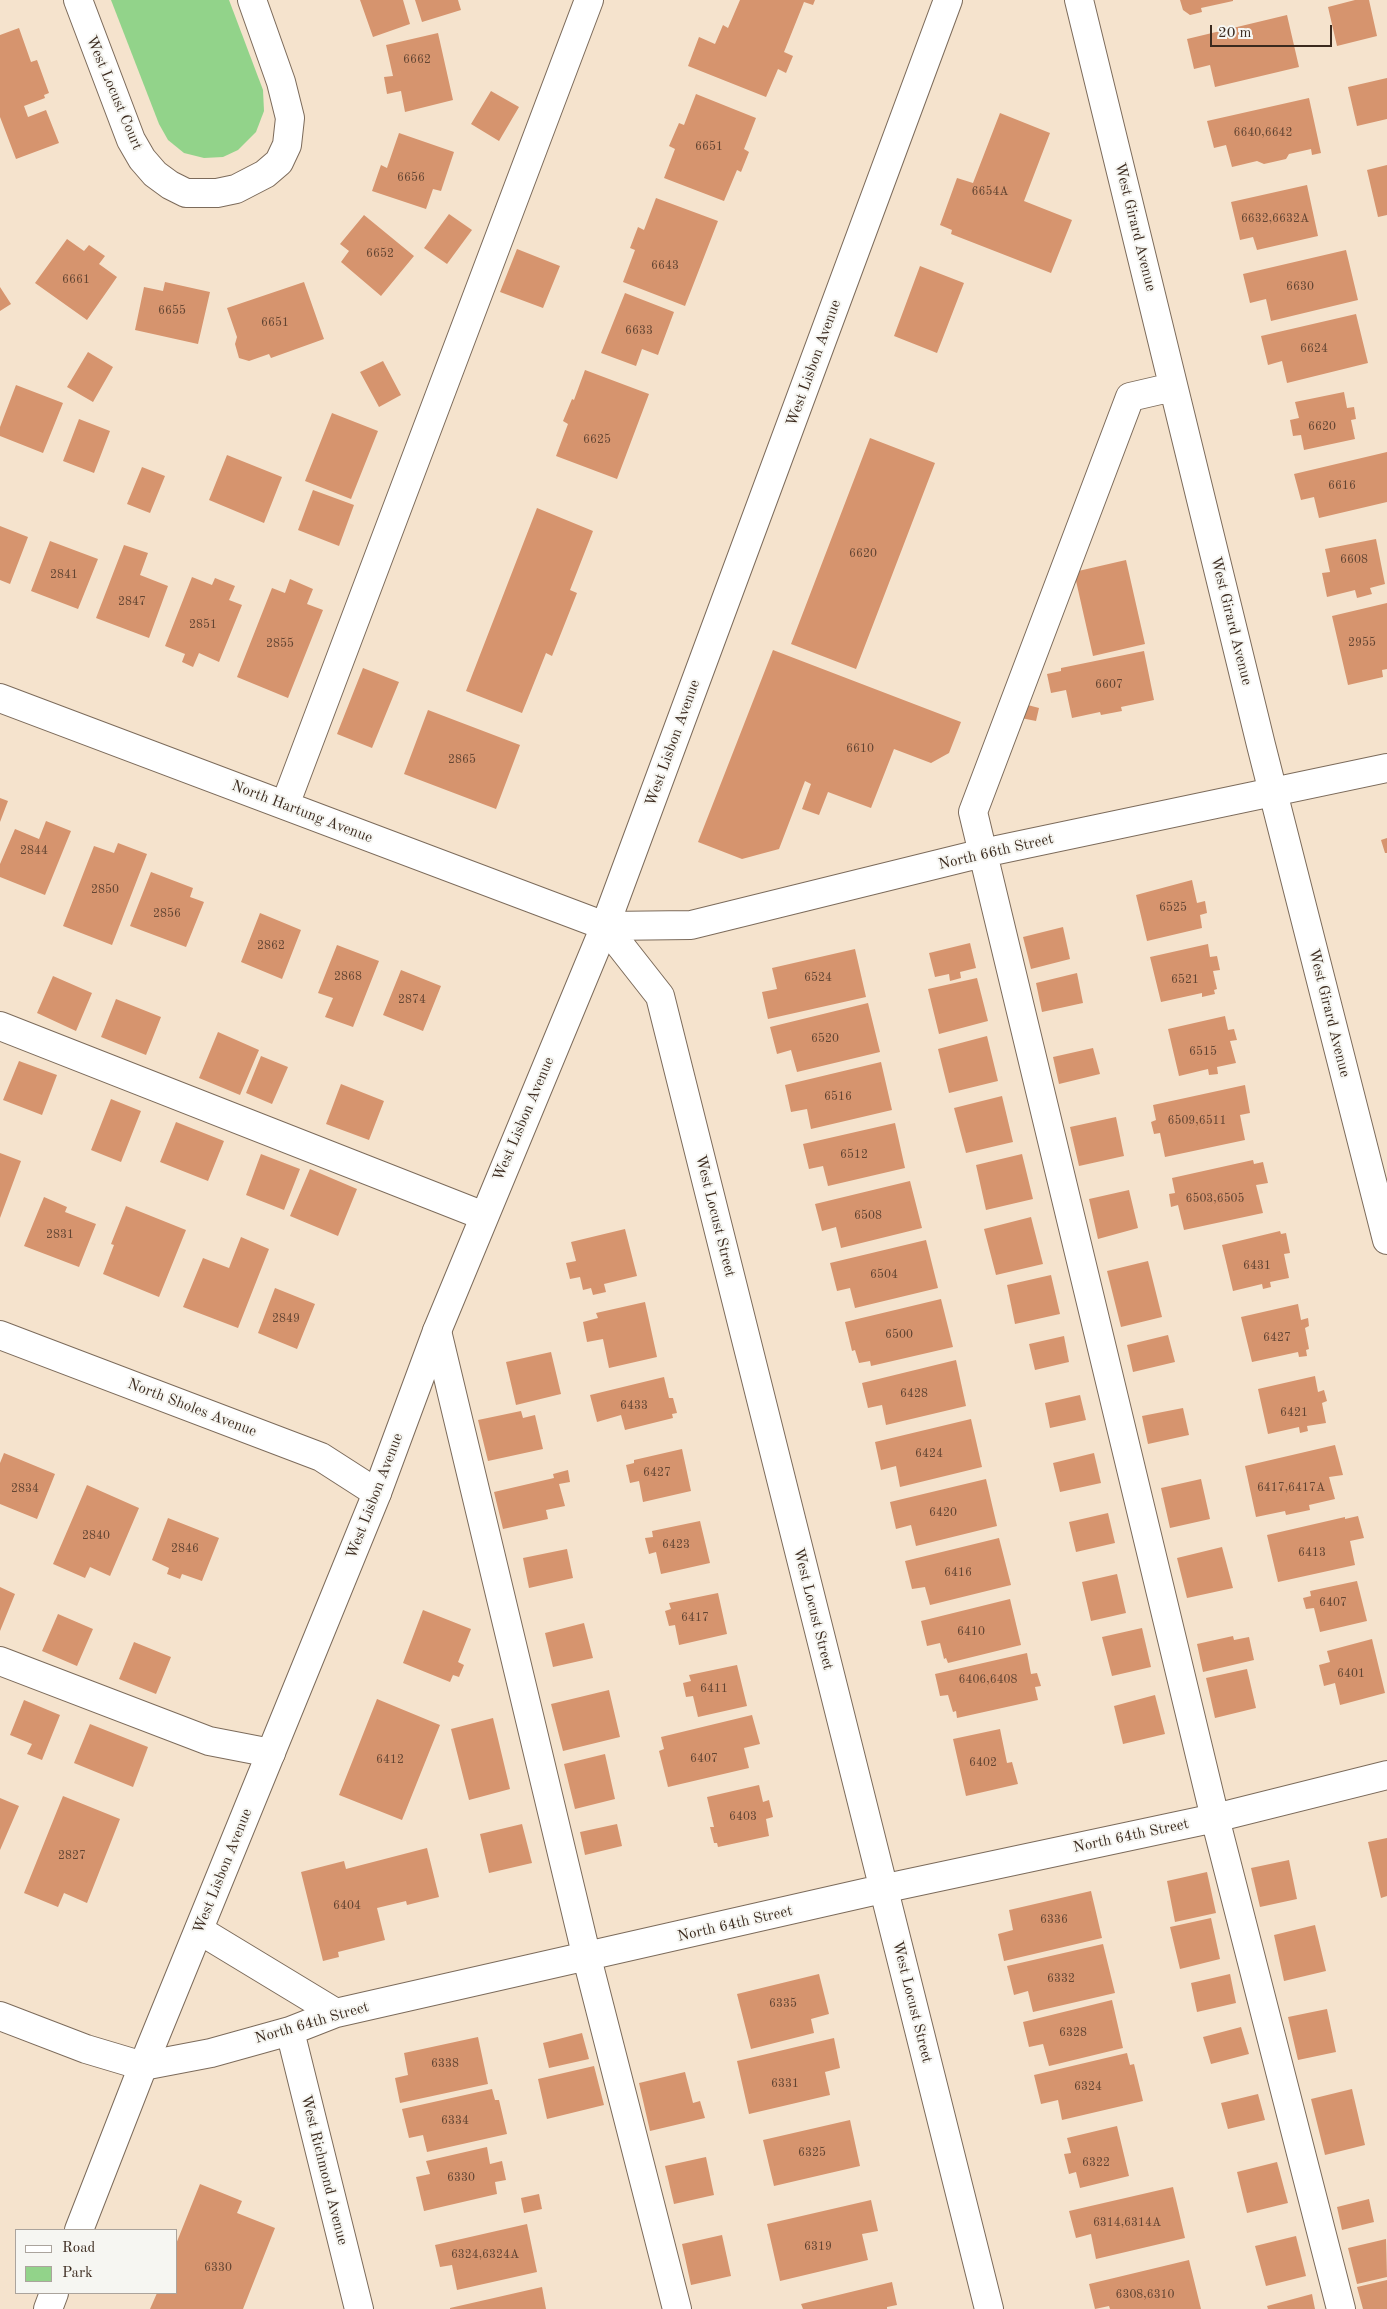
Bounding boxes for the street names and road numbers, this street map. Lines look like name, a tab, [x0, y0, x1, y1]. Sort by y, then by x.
street label: West Locust Court	[82, 33, 146, 153]
street label: West Girard Avenue	[1110, 161, 1160, 293]
street label: West Lisbon Avenue	[783, 297, 845, 429]
street label: West Girard Avenue	[1206, 555, 1256, 687]
street label: West Lisbon Avenue	[642, 677, 704, 809]
street label: North Hartung Avenue	[229, 777, 375, 847]
street label: North 66th Street	[937, 830, 1055, 874]
street label: West Girard Avenue	[1304, 947, 1354, 1079]
street label: West Lisbon Avenue	[490, 1054, 558, 1184]
street label: West Locust Street	[691, 1153, 739, 1279]
street label: North Sholes Avenue	[125, 1375, 259, 1441]
street label: West Lisbon Avenue	[343, 1431, 407, 1561]
street label: West Locust Street	[789, 1546, 837, 1672]
street label: West Lisbon Avenue	[190, 1806, 256, 1936]
street label: North 64th Street	[1072, 1815, 1190, 1857]
street label: North 64th Street	[676, 1902, 794, 1946]
street label: West Locust Street	[888, 1939, 936, 2065]
street label: North 64th Street	[253, 1998, 371, 2048]
street label: West Richmond Avenue	[297, 2093, 351, 2247]

